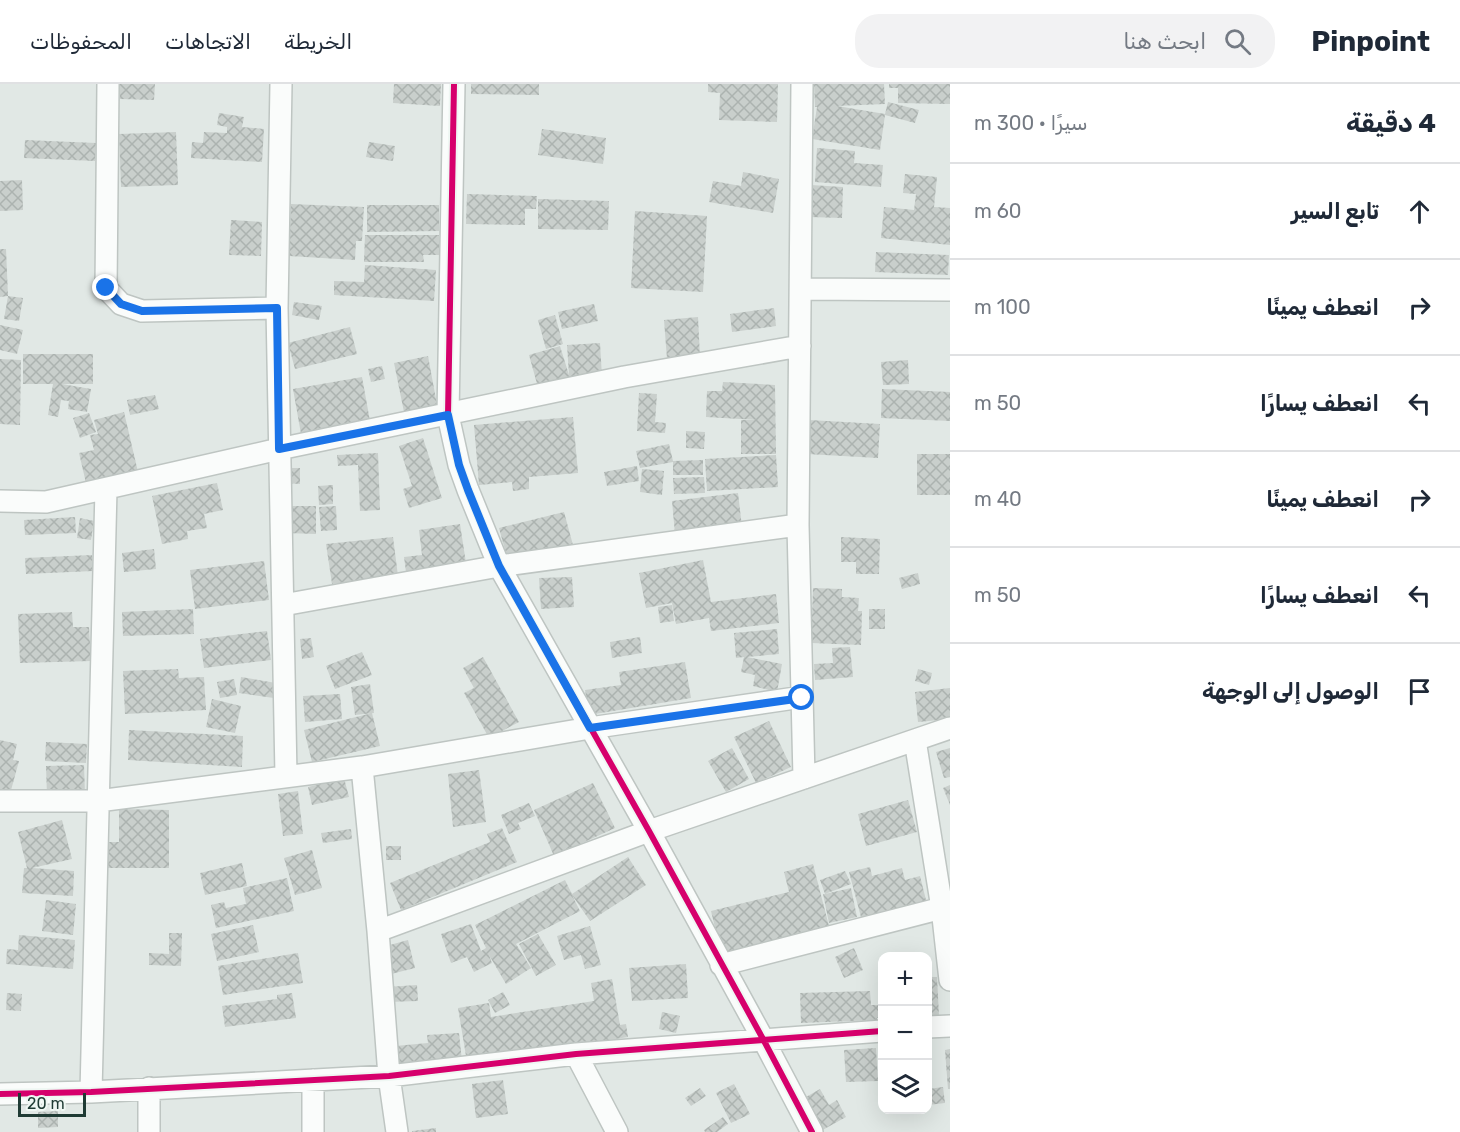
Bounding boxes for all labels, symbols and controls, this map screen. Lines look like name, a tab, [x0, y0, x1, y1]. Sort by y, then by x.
search box	[855, 14, 1275, 68]
icon: search	[1221, 25, 1254, 58]
text: Pinpoint	[1311, 25, 1430, 58]
text: ابحث هنا	[1123, 28, 1206, 55]
text: المحفوظات	[30, 29, 132, 54]
text: الاتجاهات	[165, 29, 251, 54]
text: الخريطة	[284, 29, 352, 54]
text: 4 دقيقة	[1346, 108, 1436, 139]
text: سيرًا · 300 m	[974, 111, 1087, 135]
icon: ahead	[1403, 195, 1436, 228]
text: تابع السير	[1291, 198, 1379, 225]
text: 60 m	[974, 199, 1021, 223]
route end	[92, 274, 118, 300]
icon: right	[1403, 291, 1436, 324]
text: انعطف يمينًا	[1266, 294, 1379, 321]
text: 100 m	[974, 295, 1031, 319]
icon: left	[1403, 387, 1436, 420]
text: انعطف يسارًا	[1260, 390, 1379, 417]
text: 50 m	[974, 391, 1021, 415]
icon: right	[1403, 483, 1436, 516]
text: انعطف يمينًا	[1266, 486, 1379, 513]
text: 40 m	[974, 487, 1022, 511]
icon: left	[1403, 579, 1436, 612]
text: انعطف يسارًا	[1260, 582, 1379, 609]
text: 50 m	[974, 583, 1021, 607]
icon: arrive	[1403, 675, 1436, 708]
text: الوصول إلى الوجهة	[1202, 678, 1379, 705]
route start	[788, 684, 814, 710]
map controls	[878, 952, 932, 1114]
button: +	[878, 952, 932, 1006]
button: −	[878, 1006, 932, 1060]
button: layers	[878, 1060, 932, 1114]
scale bar	[18, 1090, 86, 1118]
text: 20 m	[27, 1094, 65, 1113]

